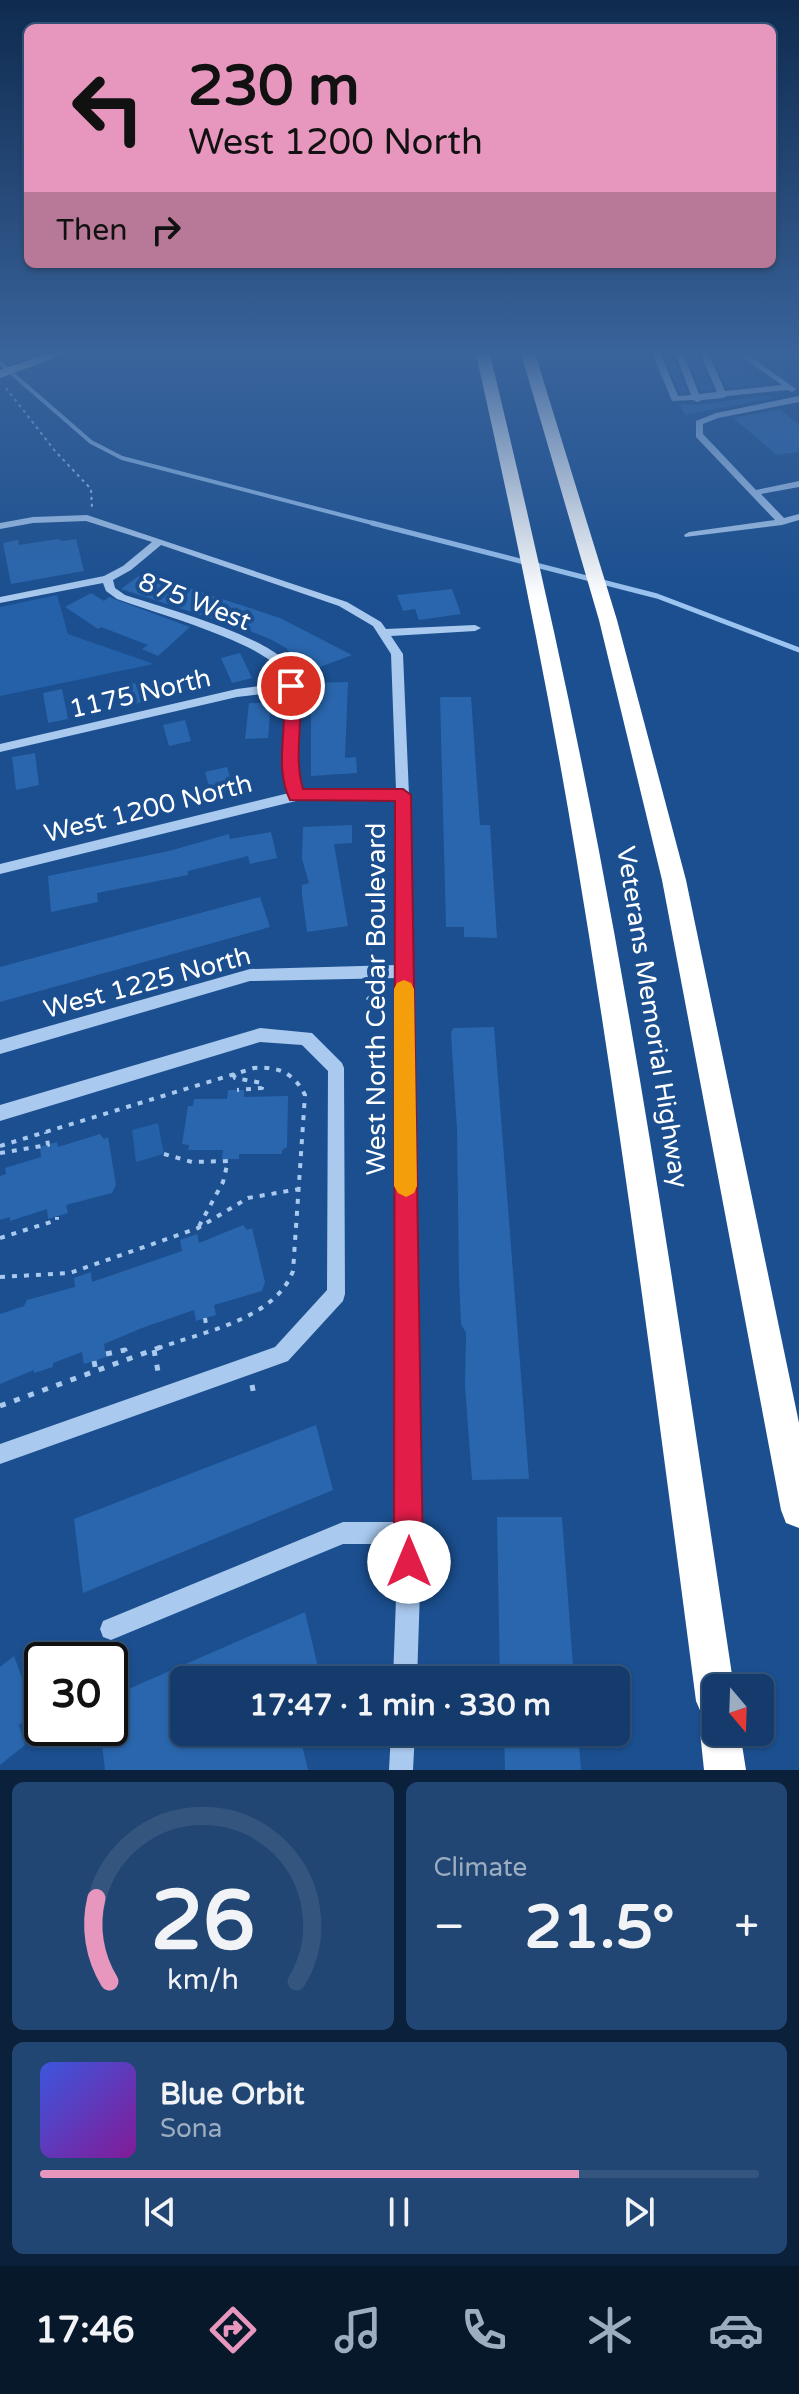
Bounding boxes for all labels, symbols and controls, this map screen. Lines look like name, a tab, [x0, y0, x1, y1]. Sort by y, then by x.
text: 230 m	[188, 53, 359, 120]
icon: left	[56, 56, 160, 160]
text: West 1200 North	[188, 121, 483, 164]
icon: right	[144, 208, 188, 252]
text: Then	[56, 212, 128, 249]
street label: 875 West	[134, 566, 255, 637]
pin	[257, 652, 325, 720]
street label: 1175 North	[66, 662, 214, 725]
icon: arrive	[269, 664, 313, 708]
street label: West 1200 North	[41, 768, 255, 849]
street label: West North Cedar Boulevard	[361, 823, 392, 1175]
street label: Veterans Memorial Highway	[610, 844, 695, 1190]
street label: West 1225 North	[40, 940, 254, 1025]
position arrow	[367, 1520, 451, 1604]
speed limit sign: 30	[24, 1642, 128, 1746]
north arrow	[702, 1674, 774, 1746]
map controls	[702, 1674, 774, 1746]
text: 17:47 · 1 min · 330 m	[249, 1687, 551, 1724]
text: Climate	[434, 1852, 527, 1883]
text: 26	[151, 1872, 255, 1972]
text: 21.5°	[524, 1892, 675, 1964]
text: −	[434, 1901, 465, 1954]
text: +	[734, 1901, 759, 1954]
text: km/h	[167, 1963, 239, 1997]
text: Blue Orbit	[160, 2076, 305, 2113]
text: Sona	[160, 2113, 222, 2144]
icon: previous	[138, 2190, 182, 2234]
icon: pause	[377, 2190, 421, 2234]
icon: next	[617, 2190, 661, 2234]
icon: directions	[205, 2302, 261, 2358]
icon: music	[330, 2302, 386, 2358]
icon: phone	[456, 2302, 512, 2358]
icon: climate	[582, 2302, 638, 2358]
icon: car	[708, 2302, 764, 2358]
text: 17:46	[35, 2309, 135, 2352]

